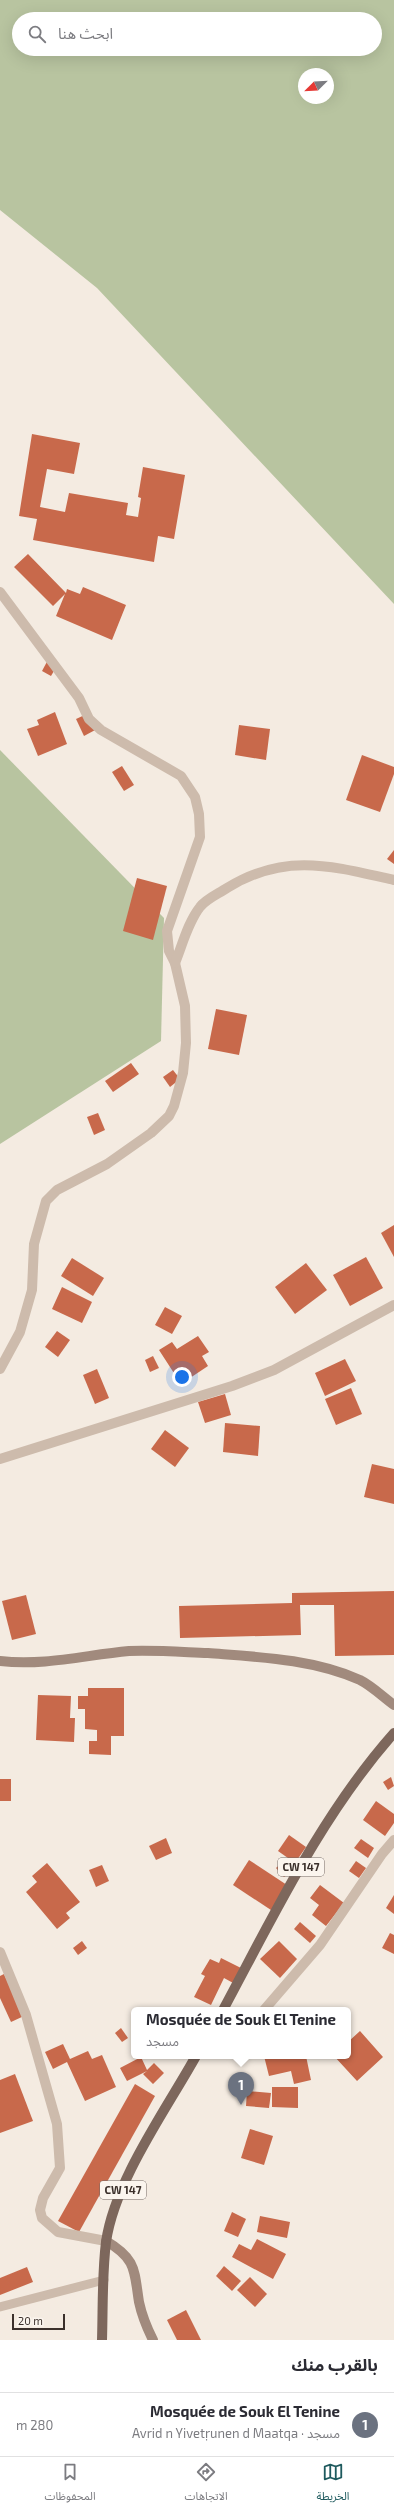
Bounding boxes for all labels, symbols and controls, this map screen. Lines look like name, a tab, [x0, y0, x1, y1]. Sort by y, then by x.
search box	[12, 12, 382, 56]
icon: search	[26, 23, 48, 45]
text: ابحث هنا	[58, 24, 113, 42]
north arrow	[298, 68, 334, 104]
your location	[172, 1367, 192, 1387]
road number: CW 147	[278, 1858, 324, 1876]
popup	[131, 2007, 351, 2059]
text: Mosquée de Souk El Tenine	[146, 2010, 336, 2028]
text: مسجد	[146, 2033, 179, 2049]
pin: 1	[228, 2072, 254, 2105]
road number: CW 147	[100, 2181, 146, 2199]
scale bar	[12, 2312, 65, 2331]
text: 20 m	[18, 2314, 43, 2327]
text: بالقرب منك	[291, 2354, 378, 2374]
text: Mosquée de Souk El Tenine	[150, 2402, 340, 2420]
text: 280 m	[16, 2417, 53, 2433]
text: 1	[362, 2417, 368, 2433]
text: مسجد · Avrid n Yivetṛunen d Maatqa	[132, 2425, 340, 2441]
tab: المحفوظات	[45, 2461, 96, 2508]
tab: الاتجاهات	[185, 2461, 228, 2508]
tab: الخريطة	[317, 2461, 350, 2508]

